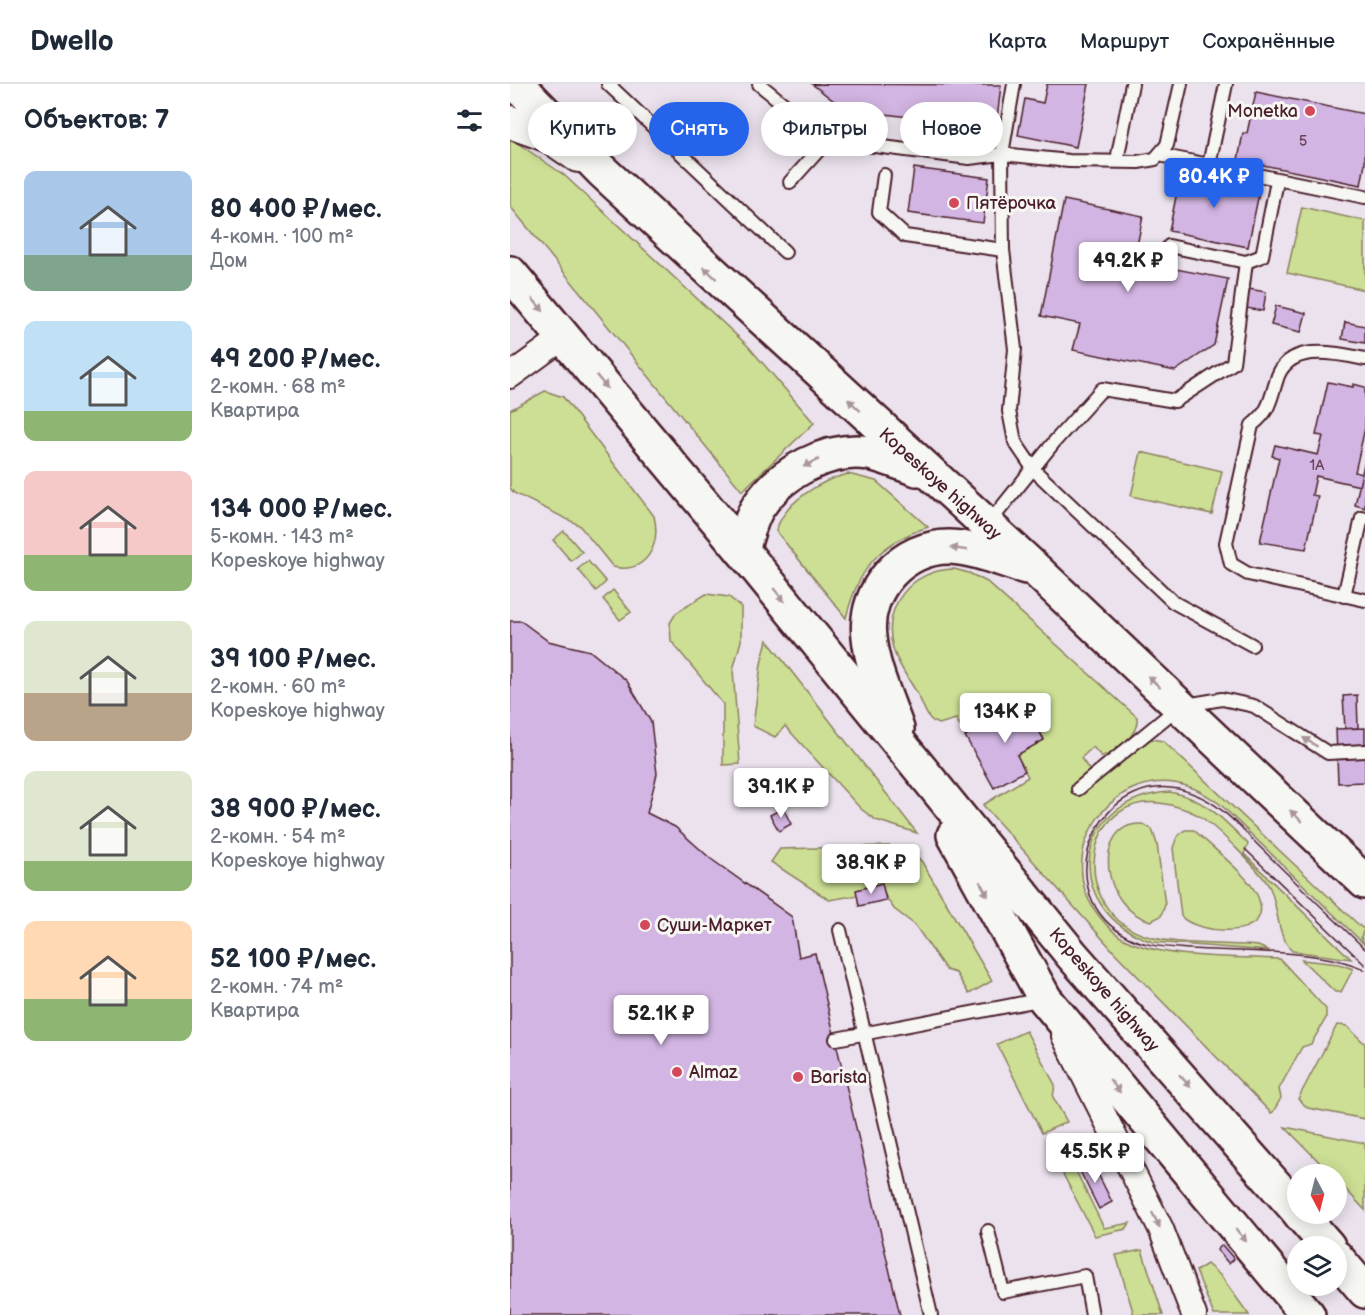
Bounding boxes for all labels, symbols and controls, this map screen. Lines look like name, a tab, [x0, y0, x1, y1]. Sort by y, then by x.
text: Dwello	[30, 25, 114, 58]
text: Карта	[988, 29, 1047, 54]
text: Маршрут	[1080, 29, 1169, 54]
text: Сохранённые	[1202, 29, 1335, 54]
place label: Monetka	[1227, 101, 1298, 122]
chip: Купить	[528, 102, 637, 156]
chip: Снять	[649, 102, 749, 156]
chip: Фильтры	[761, 102, 888, 156]
chip: Новое	[900, 102, 1003, 156]
icon: filters	[453, 104, 486, 137]
marker: Monetka	[1303, 104, 1317, 118]
text: Объектов: 7	[24, 105, 169, 136]
house number: 5	[1299, 132, 1307, 151]
pin: 80.4K ₽	[1159, 158, 1269, 209]
text: 80.4K ₽	[1178, 165, 1250, 189]
place label: Пятёрочка	[966, 193, 1057, 214]
text: 80 400 ₽/мес.	[210, 194, 382, 225]
icon: home	[72, 195, 144, 267]
marker: Пятёрочка	[947, 196, 961, 210]
text: 4-комн. · 100 m²	[210, 225, 354, 249]
pin: 49.2K ₽	[1073, 242, 1183, 293]
text: Дом	[210, 249, 248, 273]
text: 49.2K ₽	[1093, 249, 1163, 273]
one-way arrow	[704, 266, 718, 280]
one-way arrow	[531, 297, 544, 313]
text: 49 200 ₽/мес.	[210, 344, 380, 375]
icon: home	[72, 345, 144, 417]
one-way arrow	[596, 374, 608, 389]
text: 2-комн. · 68 m²	[210, 375, 346, 399]
one-way arrow	[846, 398, 861, 412]
text: Квартира	[210, 399, 300, 423]
street label: Kopeskoye highway	[874, 424, 1006, 545]
house number: 1А	[1310, 456, 1325, 475]
one-way arrow	[803, 458, 820, 467]
text: 134 000 ₽/мес.	[210, 494, 392, 525]
icon: home	[72, 495, 144, 567]
text: 5-комн. · 143 m²	[210, 525, 354, 549]
one-way arrow	[950, 544, 969, 553]
text: Kopeskoye highway	[210, 549, 385, 573]
one-way arrow	[772, 588, 784, 603]
text: 39 100 ₽/мес.	[210, 644, 376, 675]
icon: home	[72, 645, 144, 717]
text: 2-комн. · 60 m²	[210, 675, 346, 699]
one-way arrow	[1147, 675, 1162, 689]
pin: 134K ₽	[956, 693, 1054, 744]
text: Kopeskoye highway	[210, 699, 385, 723]
text: 134K ₽	[974, 700, 1036, 724]
one-way arrow	[1302, 736, 1318, 747]
pin: 39.1K ₽	[726, 768, 836, 819]
text: 39.1K ₽	[748, 775, 814, 799]
text: 38 900 ₽/мес.	[210, 794, 381, 825]
icon: home	[72, 795, 144, 867]
one-way arrow	[1288, 809, 1303, 823]
text: 2-комн. · 54 m²	[210, 825, 346, 849]
pin: 38.9K ₽	[816, 844, 926, 895]
text: Kopeskoye highway	[210, 849, 385, 873]
text: 38.9K ₽	[836, 851, 906, 875]
one-way arrow	[979, 881, 989, 898]
place label: Суши-Маркет	[657, 915, 772, 936]
marker: Суши-Маркет	[638, 918, 652, 932]
street label: Kopeskoye highway	[1044, 924, 1164, 1057]
text: 52 100 ₽/мес.	[210, 944, 376, 975]
icon: home	[72, 945, 144, 1017]
text: 2-комн. · 74 m²	[210, 975, 343, 999]
pin: 52.1K ₽	[606, 995, 716, 1046]
text: Квартира	[210, 999, 300, 1023]
text: 52.1K ₽	[628, 1002, 694, 1026]
place label: Almaz	[689, 1062, 738, 1083]
marker: Almaz	[670, 1065, 684, 1079]
place label: Barista	[810, 1067, 867, 1088]
marker: Barista	[791, 1070, 805, 1084]
one-way arrow	[1178, 1073, 1191, 1088]
one-way arrow	[1109, 1078, 1122, 1094]
pin: 45.5K ₽	[1040, 1133, 1150, 1184]
text: 45.5K ₽	[1060, 1140, 1130, 1164]
north arrow	[1287, 1164, 1347, 1224]
map controls	[1287, 1164, 1347, 1296]
one-way arrow	[1152, 1211, 1161, 1228]
one-way arrow	[1234, 1227, 1247, 1243]
button: layers	[1287, 1236, 1347, 1296]

